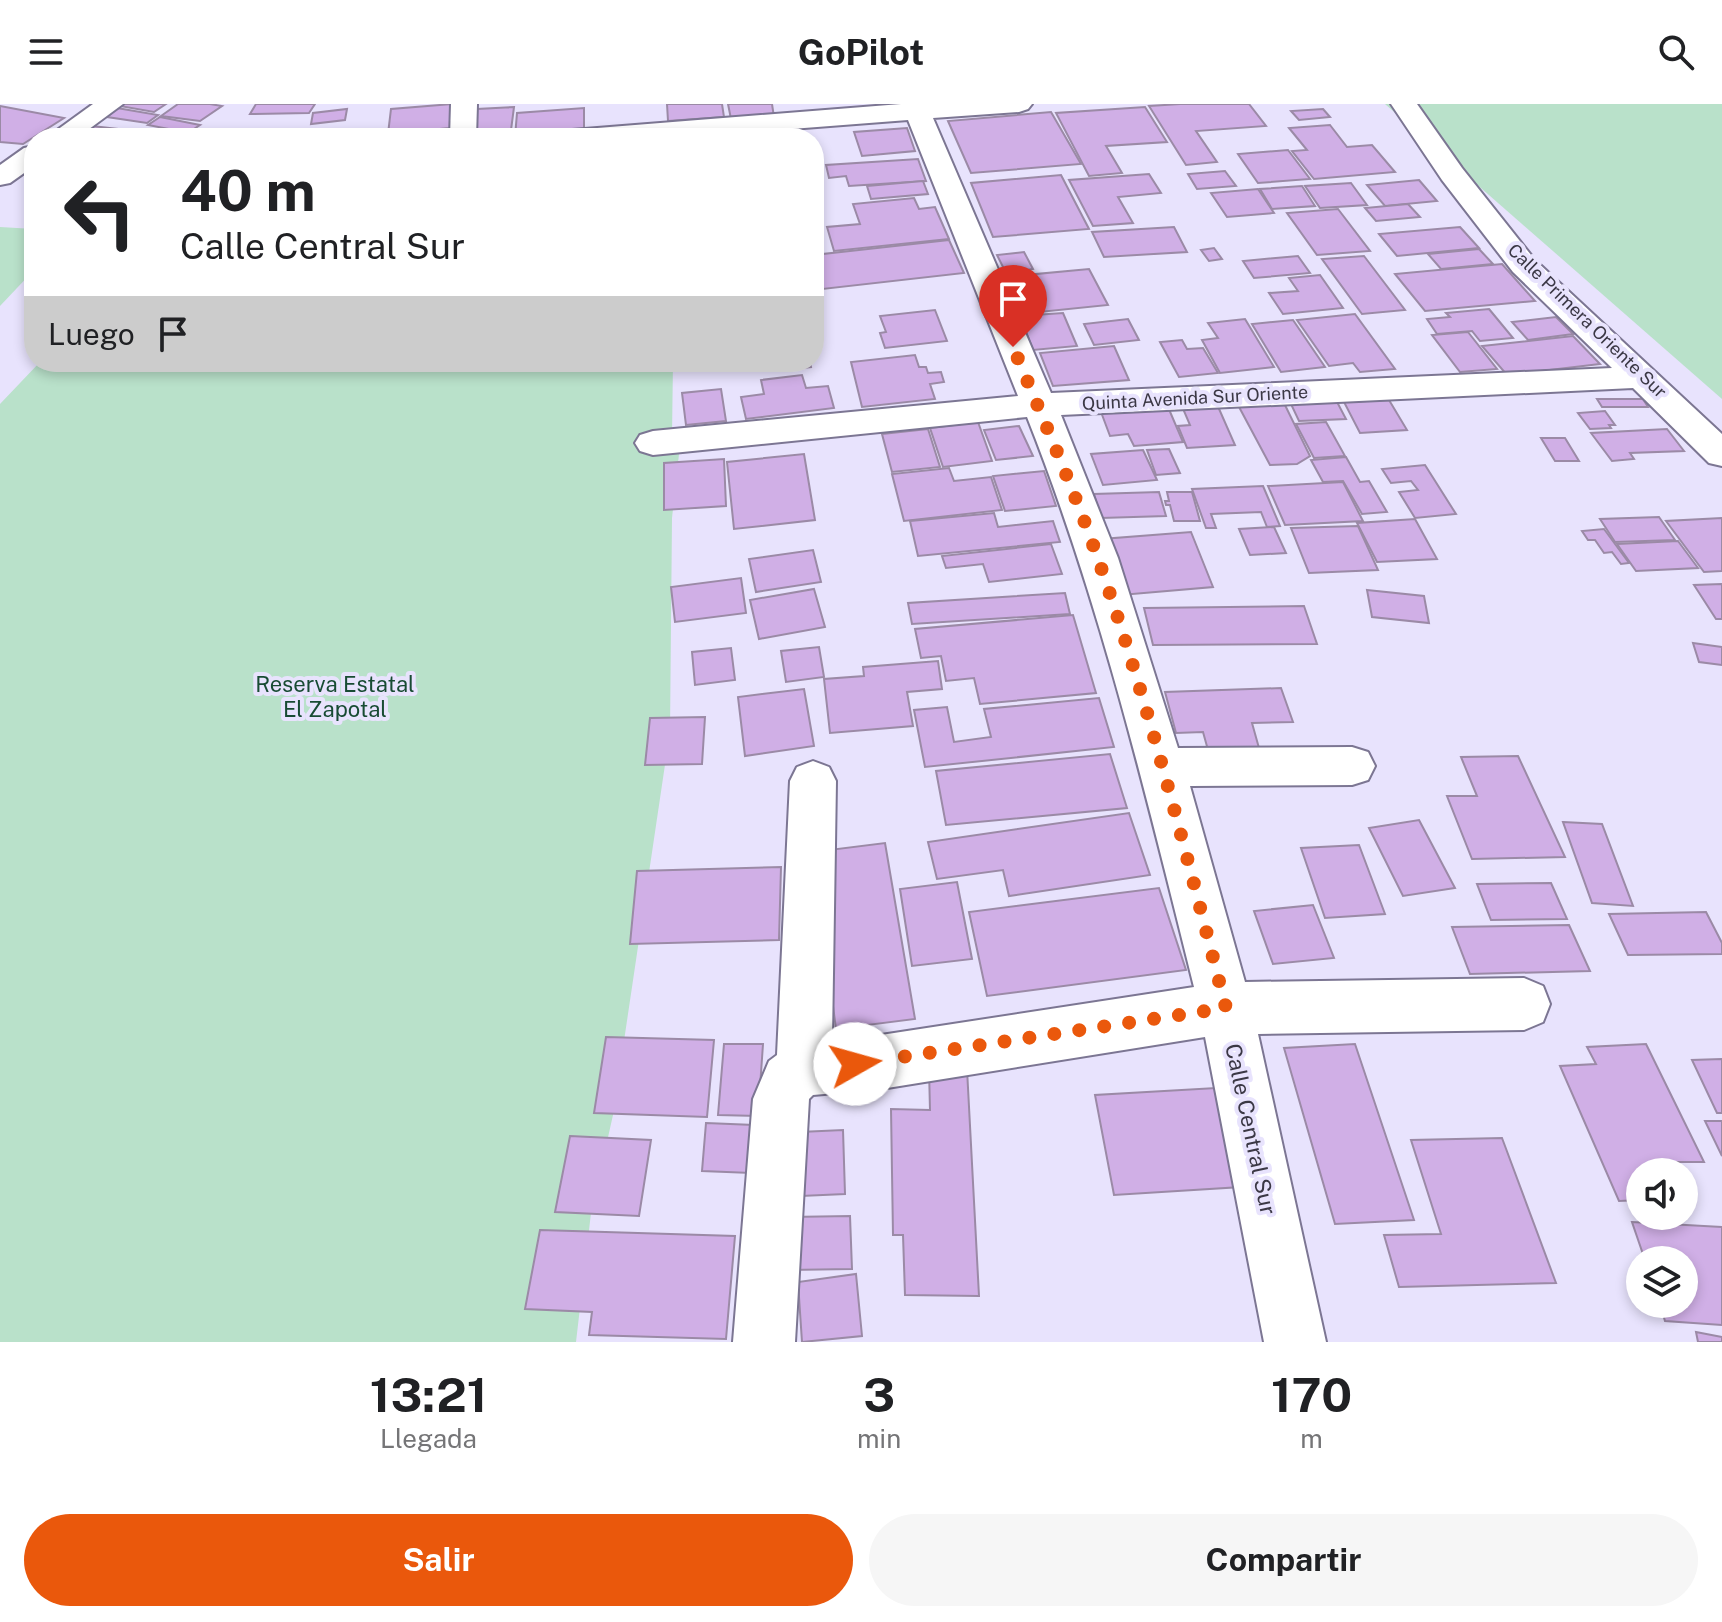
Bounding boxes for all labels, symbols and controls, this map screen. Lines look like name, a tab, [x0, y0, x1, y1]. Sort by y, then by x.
icon: menu	[24, 30, 68, 74]
icon: search	[1654, 30, 1698, 74]
text: GoPilot	[798, 31, 924, 73]
text: 40 m	[180, 158, 316, 224]
icon: left	[48, 160, 152, 264]
text: Calle Central Sur	[180, 225, 465, 267]
street label: Calle Primera Oriente Sur	[1504, 239, 1671, 402]
pin	[979, 265, 1047, 347]
icon: arrive	[991, 277, 1035, 321]
icon: arrive	[151, 312, 195, 356]
text: Luego	[48, 316, 135, 352]
street label: Quinta Avenida Sur Oriente	[1081, 381, 1309, 414]
park label: Reserva Estatal El Zapotal	[255, 671, 415, 722]
position arrow	[813, 1022, 897, 1106]
street label: Calle Central Sur	[1220, 1041, 1282, 1217]
map controls	[1626, 1158, 1698, 1318]
button: sound	[1626, 1158, 1698, 1230]
button: layers	[1626, 1246, 1698, 1318]
text: 13:21	[370, 1366, 487, 1423]
text: 3	[863, 1366, 895, 1423]
text: 170	[1271, 1366, 1352, 1423]
text: Llegada	[380, 1423, 477, 1454]
text: min	[857, 1423, 901, 1454]
text: m	[1300, 1423, 1323, 1454]
button: Salir	[24, 1514, 853, 1606]
button: Compartir	[869, 1514, 1698, 1606]

